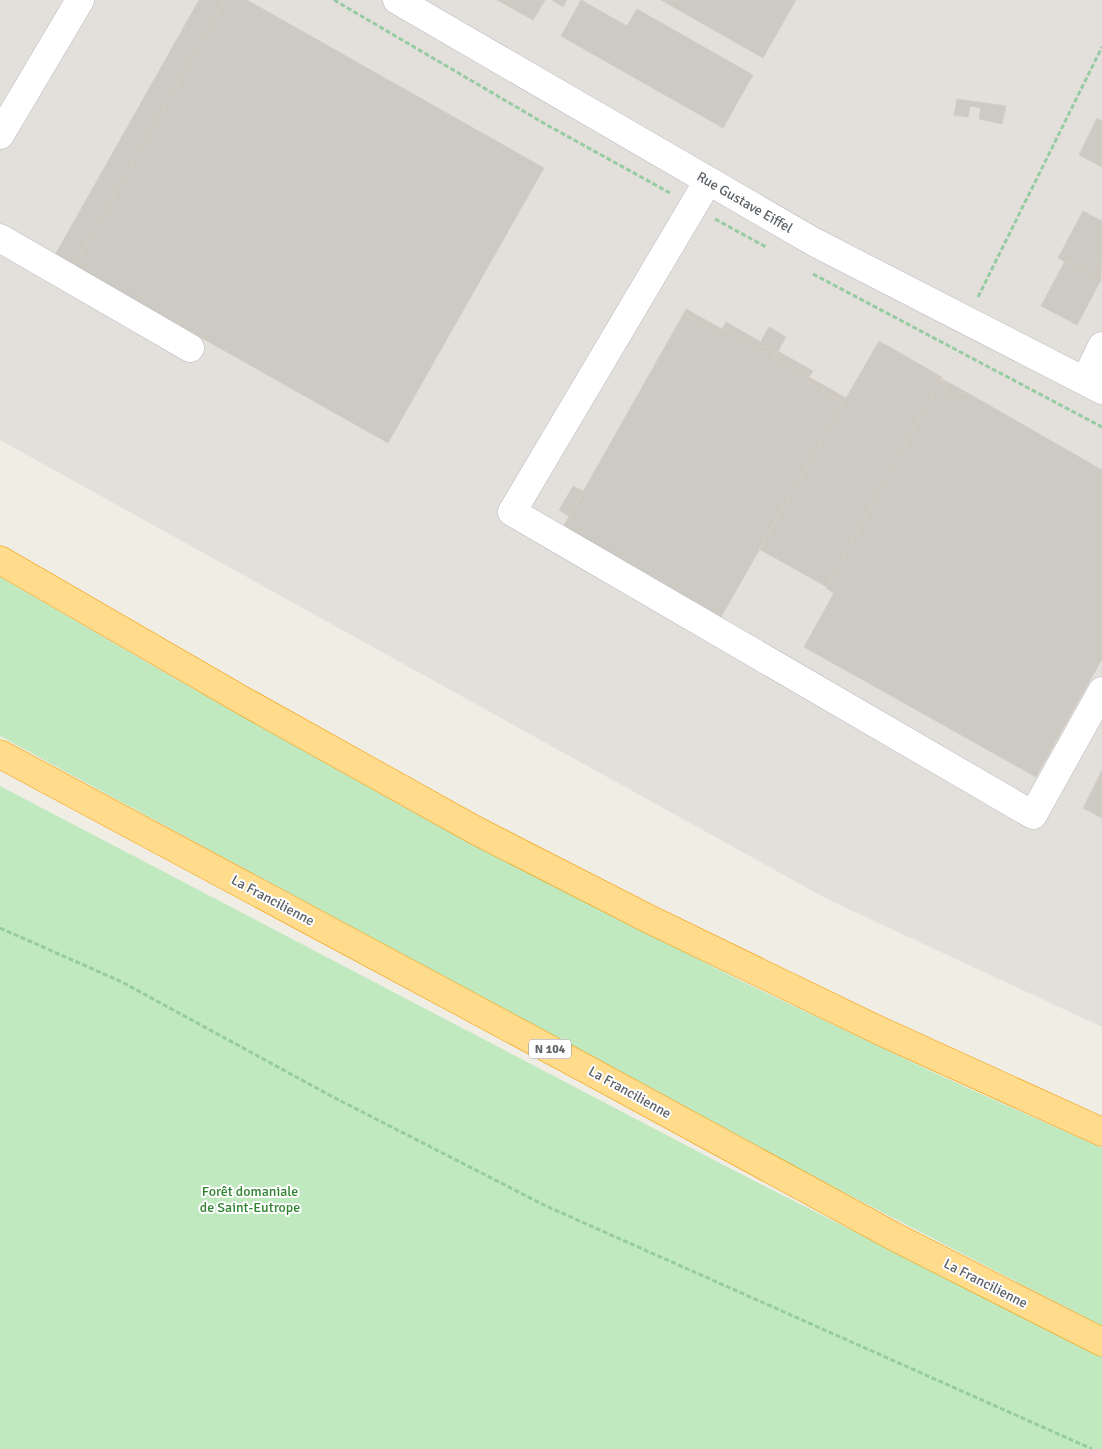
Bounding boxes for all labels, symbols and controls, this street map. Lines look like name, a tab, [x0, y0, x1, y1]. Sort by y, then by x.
street label: Rue Gustave Eiffel	[694, 168, 796, 237]
street label: La Francilienne	[228, 871, 317, 929]
road number: N 104	[529, 1040, 571, 1058]
street label: La Francilienne	[585, 1063, 674, 1122]
park label: Forêt domaniale de Saint-Eutrope	[200, 1183, 300, 1216]
street label: La Francilienne	[941, 1255, 1031, 1312]

